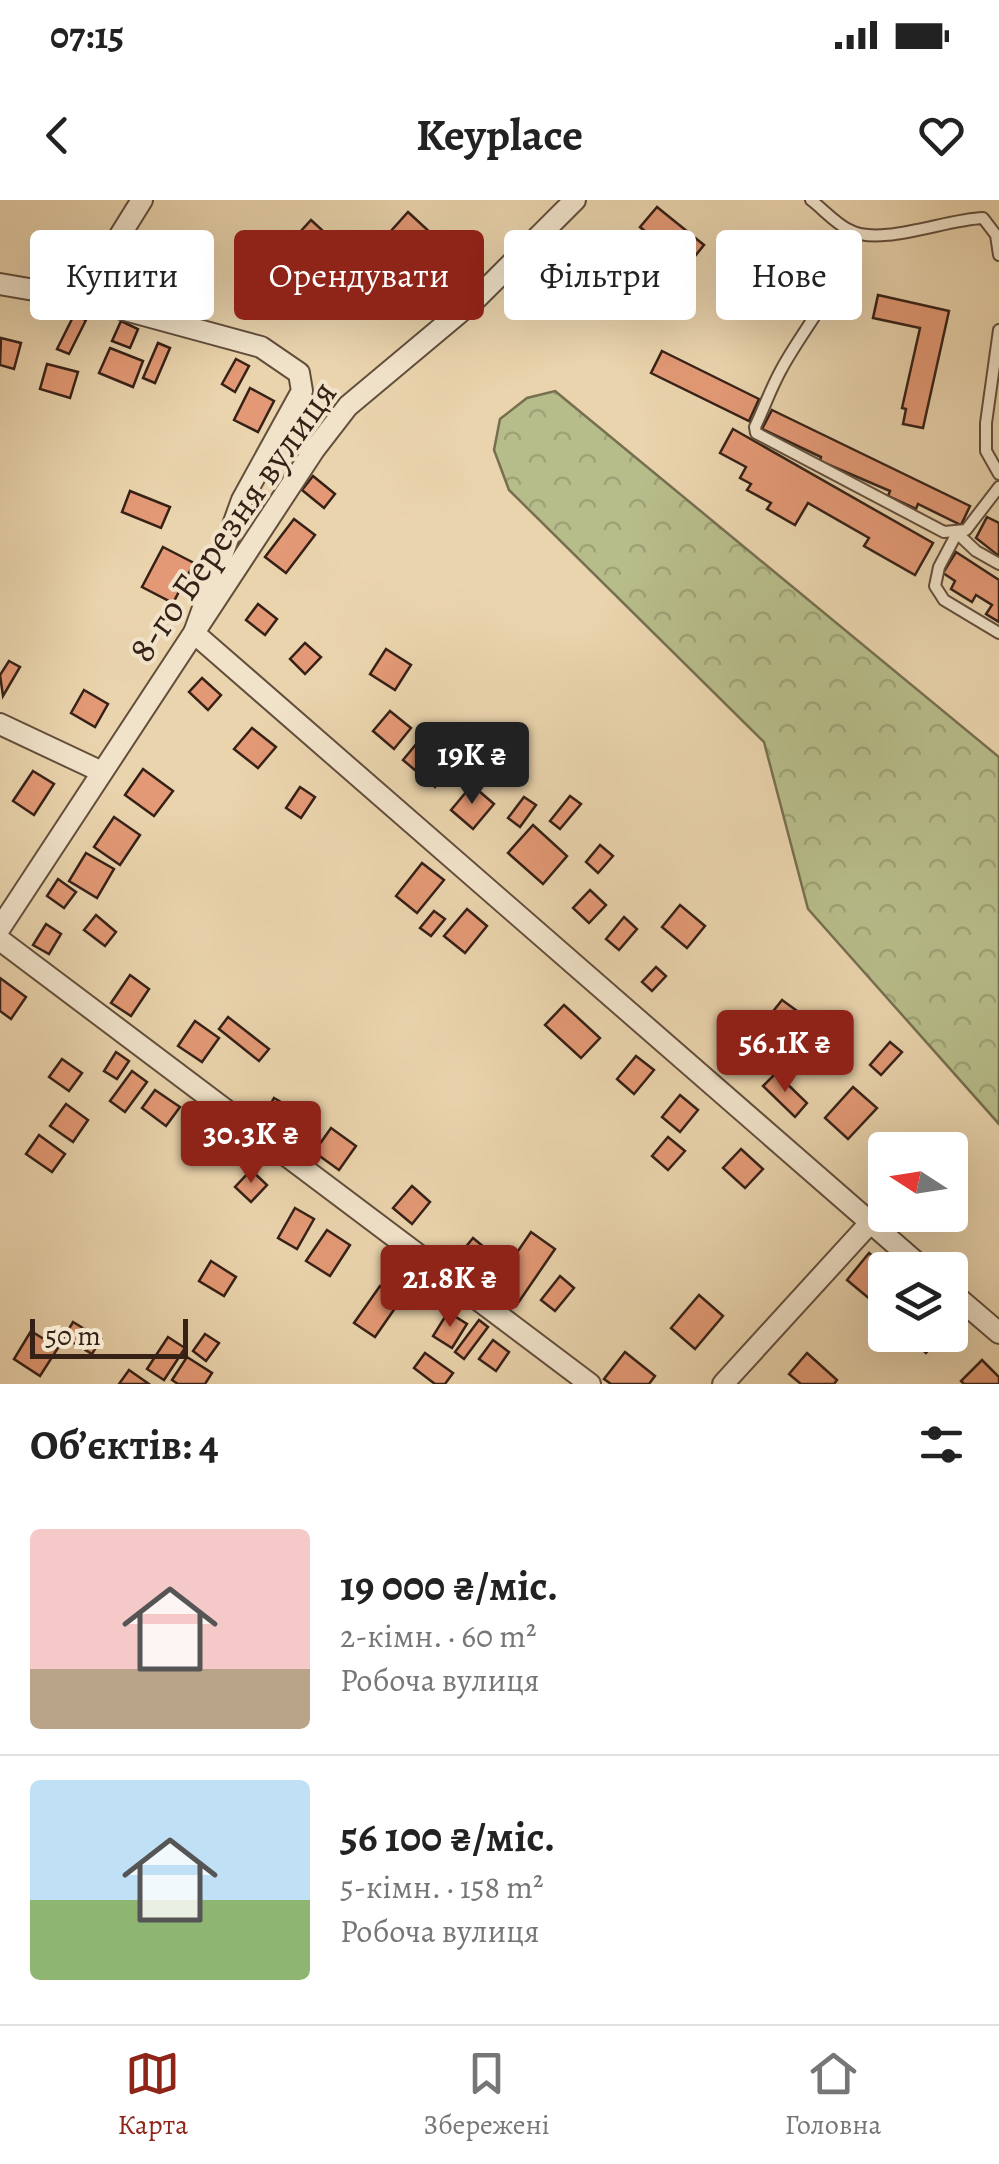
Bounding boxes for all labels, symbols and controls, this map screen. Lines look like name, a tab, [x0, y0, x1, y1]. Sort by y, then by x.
text: 07:15	[50, 9, 124, 61]
text: Keyplace	[416, 104, 583, 166]
icon: back	[30, 108, 85, 163]
icon: heart	[914, 108, 969, 163]
chip: Купити	[30, 230, 214, 320]
chip: Орендувати	[234, 230, 484, 320]
chip: Фільтри	[504, 230, 696, 320]
chip: Нове	[716, 230, 862, 320]
street label: 8-го Березня вулиця	[115, 370, 349, 672]
pin: 19K ₴	[402, 722, 542, 807]
text: 19K ₴	[437, 732, 507, 776]
pin: 56.1K ₴	[693, 1010, 877, 1095]
text: 56.1K ₴	[739, 1020, 831, 1064]
pin: 30.3K ₴	[159, 1101, 343, 1186]
text: 30.3K ₴	[203, 1111, 299, 1155]
north arrow	[868, 1132, 968, 1232]
map controls	[868, 1132, 968, 1352]
pin: 21.8K ₴	[358, 1245, 542, 1330]
button: layers	[868, 1252, 968, 1352]
text: 21.8K ₴	[403, 1255, 497, 1299]
scale bar	[30, 1314, 188, 1358]
text: 50 m	[45, 1317, 101, 1355]
text: Об’єктів: 4	[30, 1416, 219, 1473]
icon: filters	[914, 1417, 969, 1472]
text: 19 000 ₴/міс.	[340, 1557, 558, 1614]
icon: home	[110, 1569, 230, 1689]
text: 2-кімн. · 60 m²	[340, 1614, 537, 1658]
text: Робоча вулиця	[340, 1658, 539, 1702]
text: 56 100 ₴/міс.	[340, 1808, 555, 1865]
icon: home	[110, 1820, 230, 1940]
text: 5-кімн. · 158 m²	[340, 1865, 543, 1909]
text: Робоча вулиця	[340, 1909, 539, 1953]
tab: Карта	[118, 2046, 188, 2144]
tab: Збережені	[423, 2046, 550, 2144]
tab: Головна	[785, 2046, 881, 2144]

